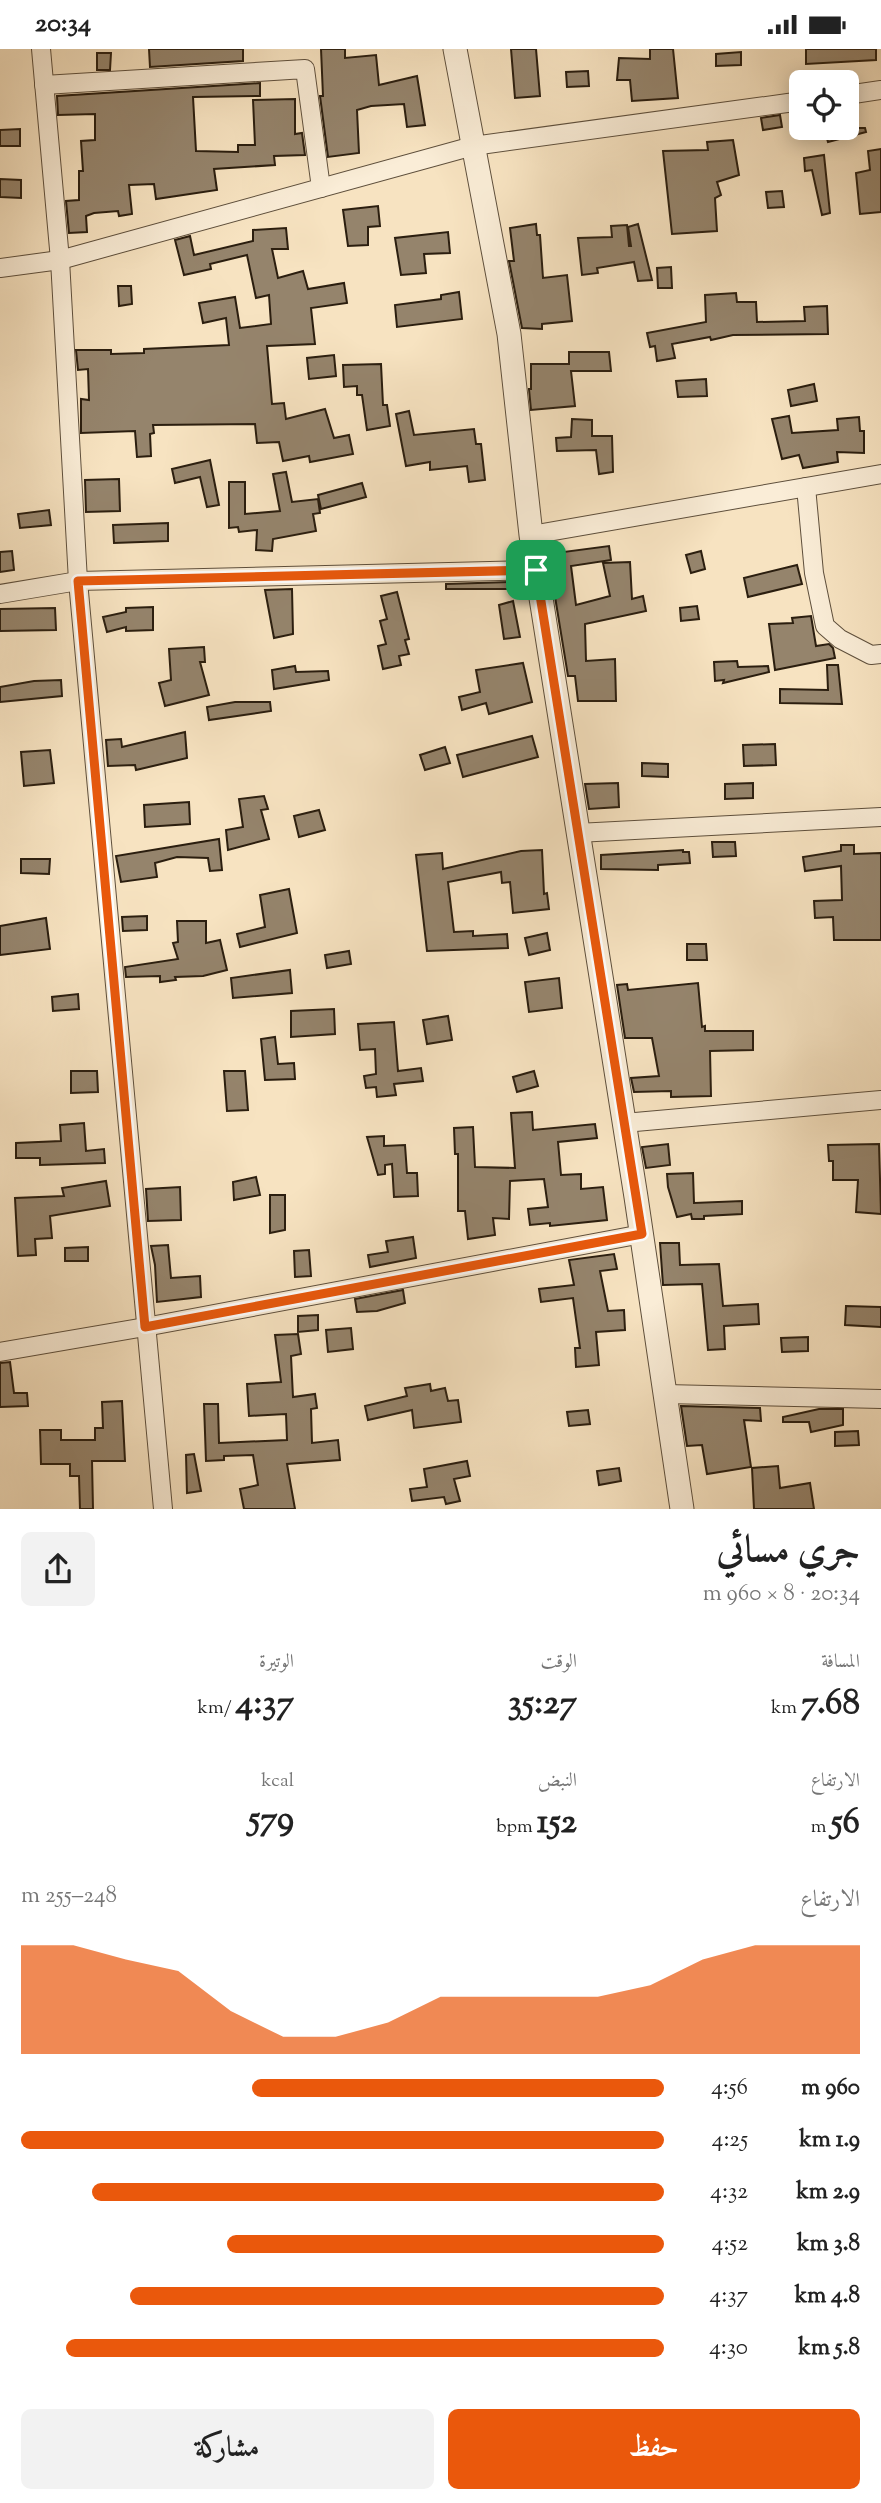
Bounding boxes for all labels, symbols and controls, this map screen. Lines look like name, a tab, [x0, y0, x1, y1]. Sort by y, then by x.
text: 20:34	[35, 6, 91, 43]
map controls	[789, 70, 859, 140]
button: locate	[789, 70, 859, 140]
pin	[506, 540, 566, 600]
icon: arrive	[517, 551, 555, 589]
text: جري مسائي	[717, 1525, 860, 1579]
button: share	[21, 1532, 95, 1606]
text: 20:34 · 8 × 960 m	[703, 1578, 860, 1611]
text: الوتيرة	[259, 1649, 294, 1676]
text: الوقت	[541, 1649, 577, 1676]
text: المسافة	[821, 1649, 860, 1676]
text: 4:37	[236, 1679, 294, 1730]
text: 35:27	[508, 1679, 577, 1730]
text: 7.68	[801, 1679, 860, 1730]
text: /km	[198, 1695, 236, 1722]
text: km	[771, 1695, 801, 1722]
text: kcal	[261, 1768, 294, 1795]
text: النبض	[538, 1768, 577, 1795]
text: الارتفاع	[811, 1768, 860, 1795]
text: 579	[248, 1795, 294, 1846]
text: 152	[537, 1798, 577, 1849]
text: 56	[831, 1798, 860, 1849]
text: bpm	[496, 1814, 537, 1841]
text: m	[811, 1814, 831, 1841]
text: 248–255 m	[21, 1880, 117, 1913]
text: الارتفاع	[800, 1884, 860, 1917]
text: 4:56	[711, 2072, 748, 2105]
text: 960 m	[801, 2072, 860, 2105]
text: 4:25	[712, 2124, 748, 2157]
text: 1.9 km	[799, 2124, 860, 2157]
text: 4:32	[710, 2176, 748, 2209]
text: 2.9 km	[796, 2176, 860, 2209]
text: 4:52	[712, 2228, 748, 2261]
text: 3.8 km	[797, 2228, 860, 2261]
text: 4:37	[710, 2280, 748, 2313]
text: 4.8 km	[795, 2280, 860, 2313]
text: 4:30	[709, 2332, 748, 2365]
text: 5.8 km	[798, 2332, 860, 2365]
button: مشاركة	[21, 2409, 434, 2489]
button: حفظ	[448, 2409, 860, 2489]

